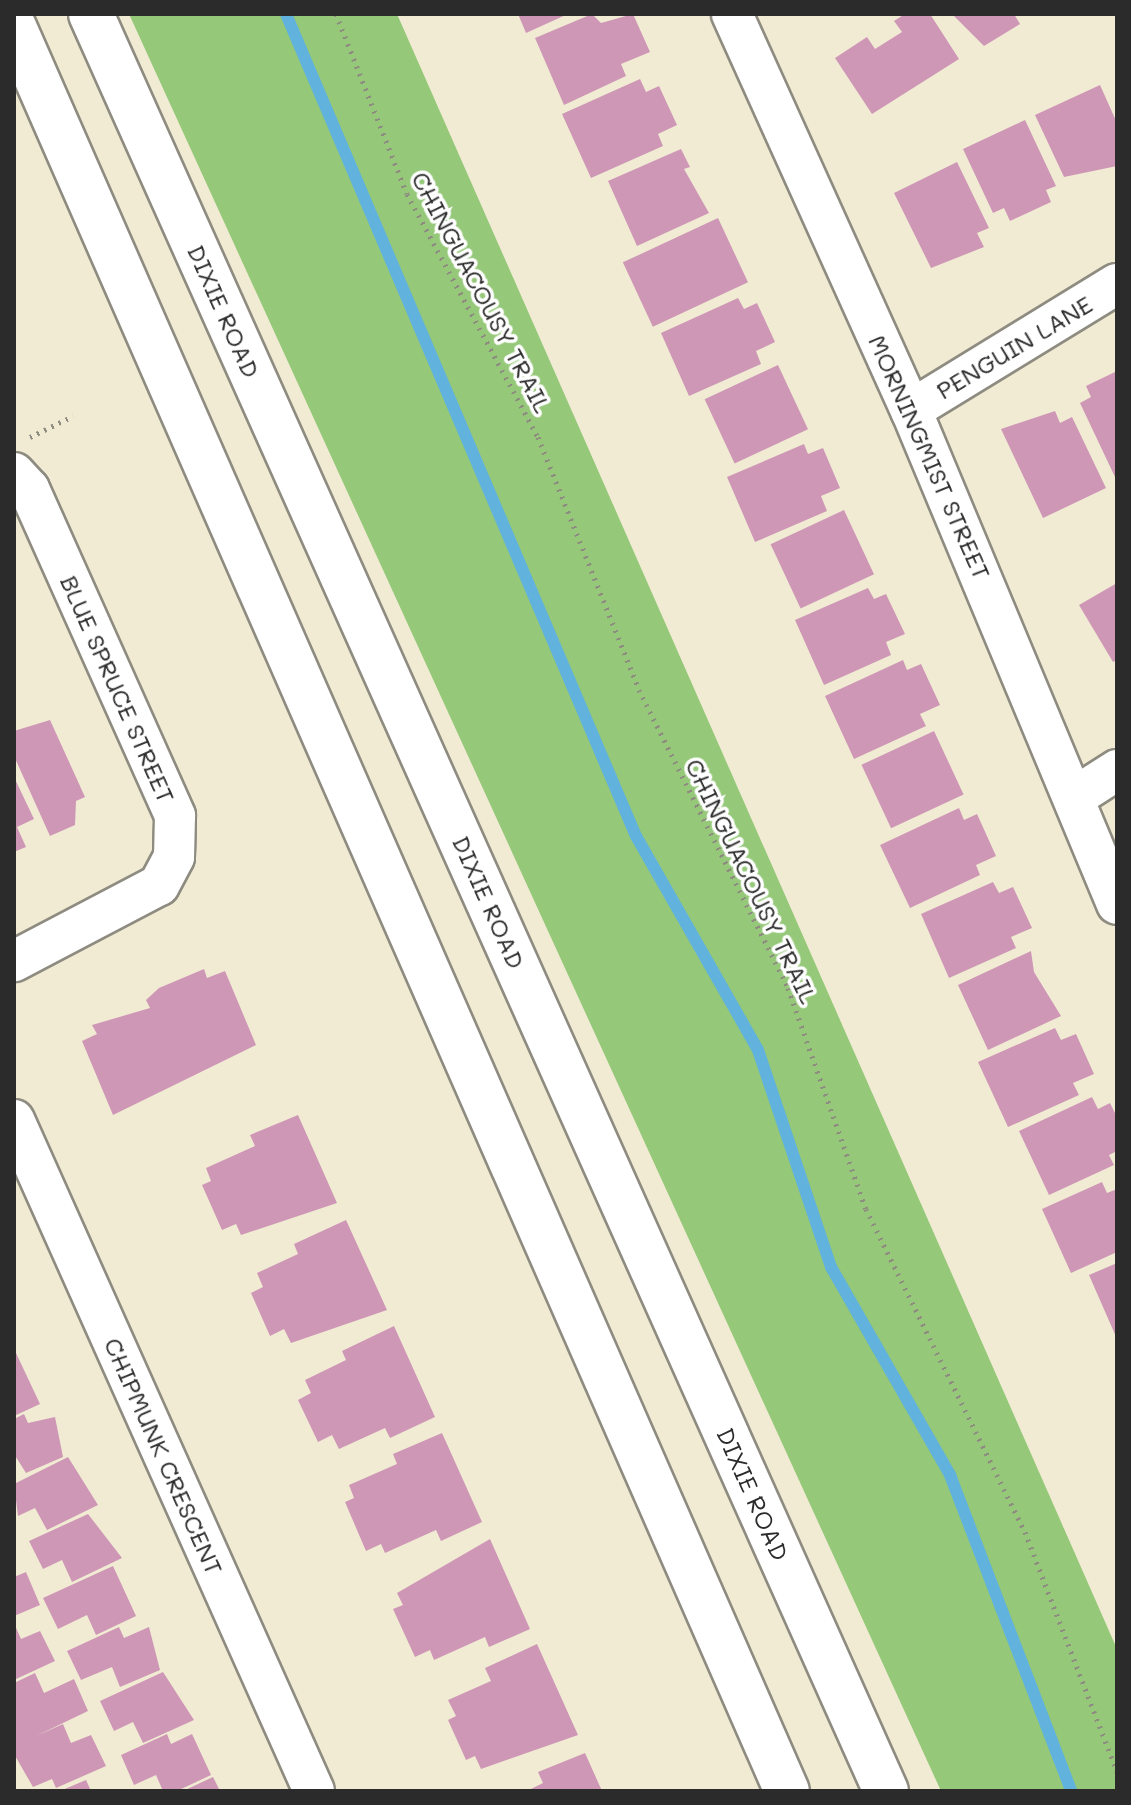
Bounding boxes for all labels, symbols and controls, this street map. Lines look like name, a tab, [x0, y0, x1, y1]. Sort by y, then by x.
street label: CHINGUACOUSY TRAIL	[406, 166, 558, 418]
street label: DIXIE ROAD	[182, 240, 266, 382]
street label: PENGUIN LANE	[931, 289, 1097, 405]
street label: MORNINGMIST STREET	[863, 330, 997, 584]
street label: BLUE SPRUCE STREET	[55, 571, 181, 807]
street label: CHINGUACOUSY TRAIL	[680, 754, 824, 1008]
street label: DIXIE ROAD	[447, 831, 531, 973]
street label: CHIPMUNK CRESCENT	[99, 1333, 229, 1579]
street label: DIXIE ROAD	[711, 1423, 795, 1565]

